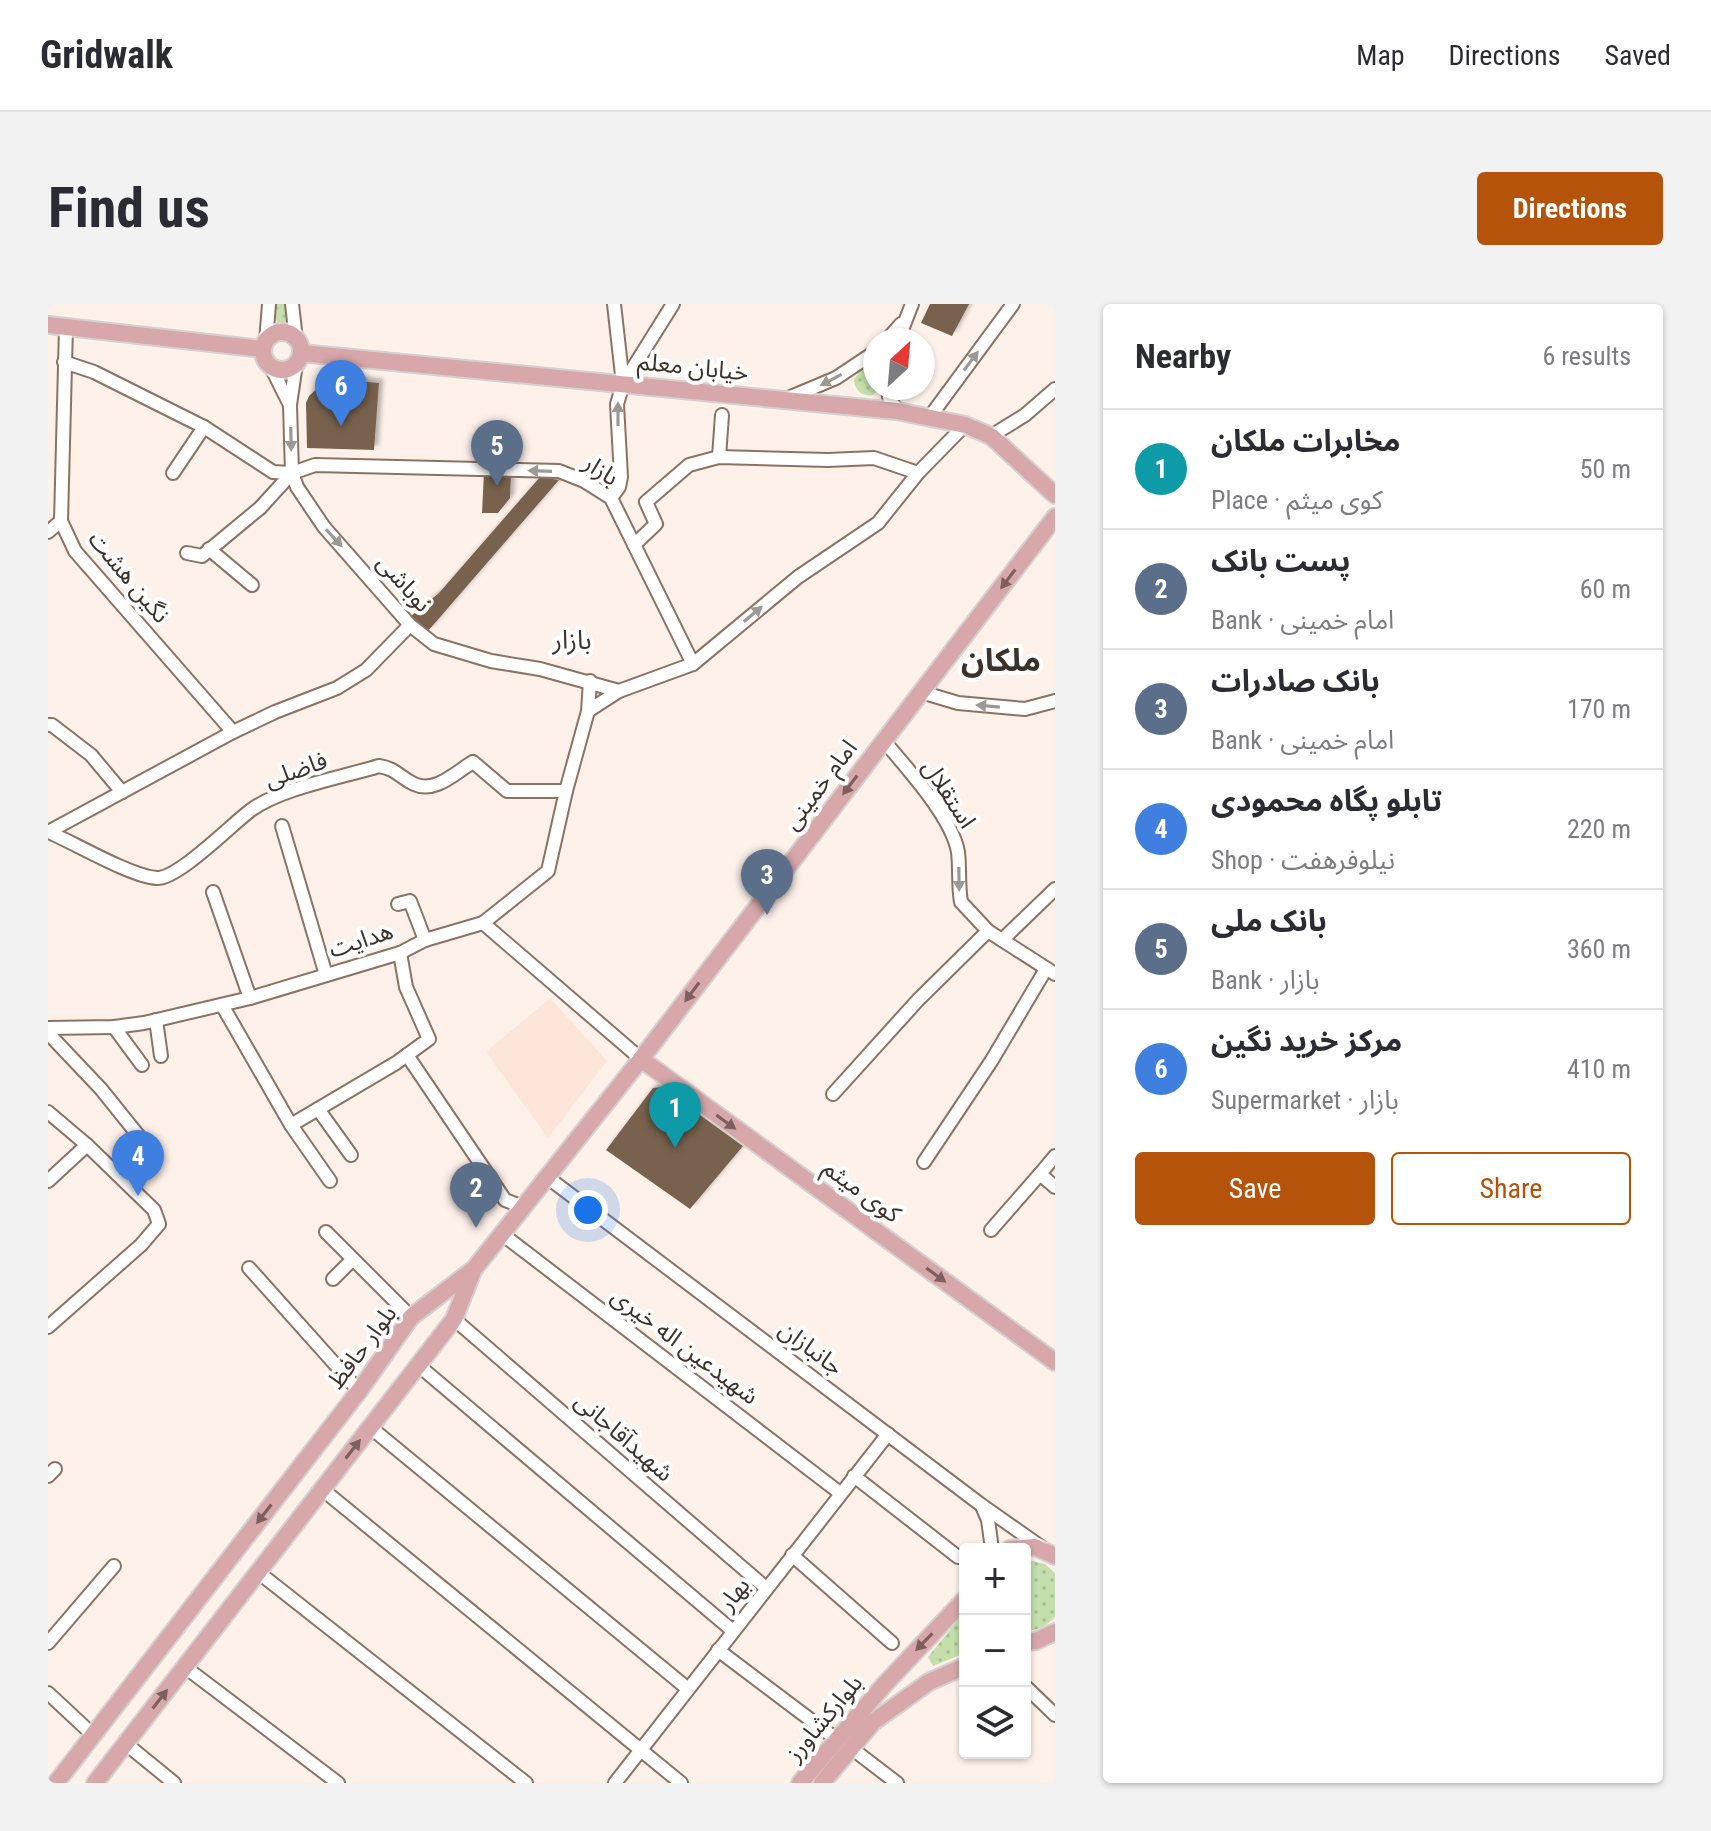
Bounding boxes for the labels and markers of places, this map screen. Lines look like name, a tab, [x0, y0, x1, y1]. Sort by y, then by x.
pin: 6	[315, 360, 367, 426]
pin: 5	[471, 420, 523, 486]
pin: 3	[741, 849, 793, 915]
pin: 1	[649, 1082, 701, 1148]
pin: 4	[112, 1130, 164, 1196]
pin: 2	[450, 1162, 502, 1228]

